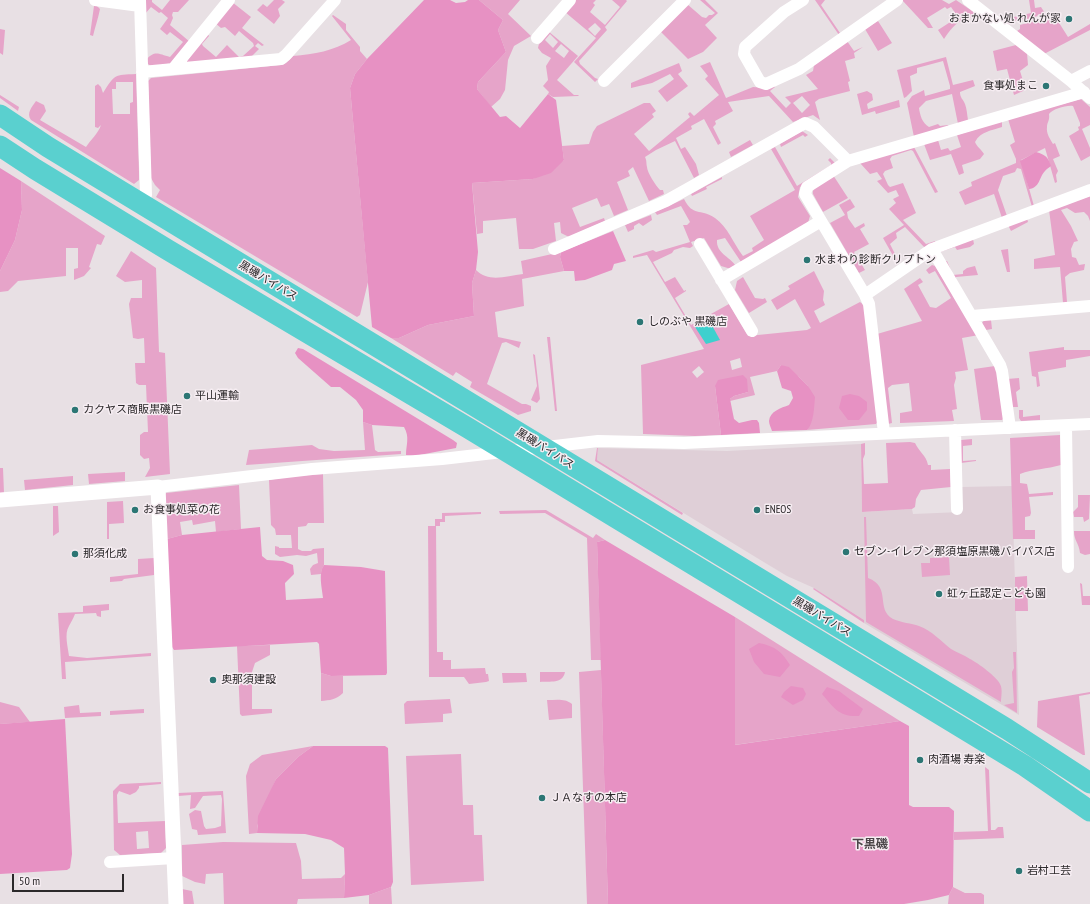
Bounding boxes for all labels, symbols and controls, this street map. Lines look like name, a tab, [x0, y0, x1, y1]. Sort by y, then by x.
place label: おまかない処 れんが家	[949, 12, 1061, 26]
marker: おまかない処 れんが家	[1064, 14, 1074, 24]
place label: 食事処まこ	[983, 79, 1038, 93]
marker: 食事処まこ	[1041, 81, 1051, 91]
place label: 水まわり診断クリプトン	[815, 253, 936, 267]
marker: 水まわり診断クリプトン	[802, 255, 812, 265]
street label: 黒磯バイパス	[236, 258, 300, 304]
place label: しのぶや 黒磯店	[648, 315, 727, 329]
marker: しのぶや 黒磯店	[635, 317, 645, 327]
place label: 平山運輸	[195, 389, 239, 403]
marker: 平山運輸	[182, 391, 192, 401]
place label: カクヤス商販黒磯店	[83, 403, 182, 417]
marker: カクヤス商販黒磯店	[70, 405, 80, 415]
street label: 黒磯バイパス	[514, 426, 576, 472]
place label: お食事処菜の花	[143, 503, 220, 517]
place label: ENEOS	[765, 503, 791, 517]
marker: お食事処菜の花	[130, 505, 140, 515]
marker: ENEOS	[752, 505, 762, 515]
place label: セブン-イレブン那須塩原黒磯バイパス店	[854, 545, 1055, 559]
place label: 那須化成	[83, 547, 127, 561]
marker: セブン-イレブン那須塩原黒磯バイパス店	[841, 547, 851, 557]
marker: 那須化成	[70, 549, 80, 559]
place label: 虹ヶ丘認定こども園	[947, 587, 1046, 601]
marker: 虹ヶ丘認定こども園	[934, 589, 944, 599]
street label: 黒磯バイパス	[790, 594, 854, 640]
place label: 奥那須建設	[221, 673, 276, 687]
marker: 奥那須建設	[208, 675, 218, 685]
place label: 肉酒場 寿楽	[928, 753, 985, 767]
marker: 肉酒場 寿楽	[915, 755, 925, 765]
place label: ＪＡなすの本店	[550, 791, 627, 805]
marker: ＪＡなすの本店	[537, 793, 547, 803]
district label: 下黒磯	[852, 838, 888, 852]
place label: 岩村工芸	[1027, 864, 1071, 878]
scale bar	[14, 866, 126, 892]
marker: 岩村工芸	[1014, 866, 1024, 876]
text: 50 m	[19, 873, 40, 888]

